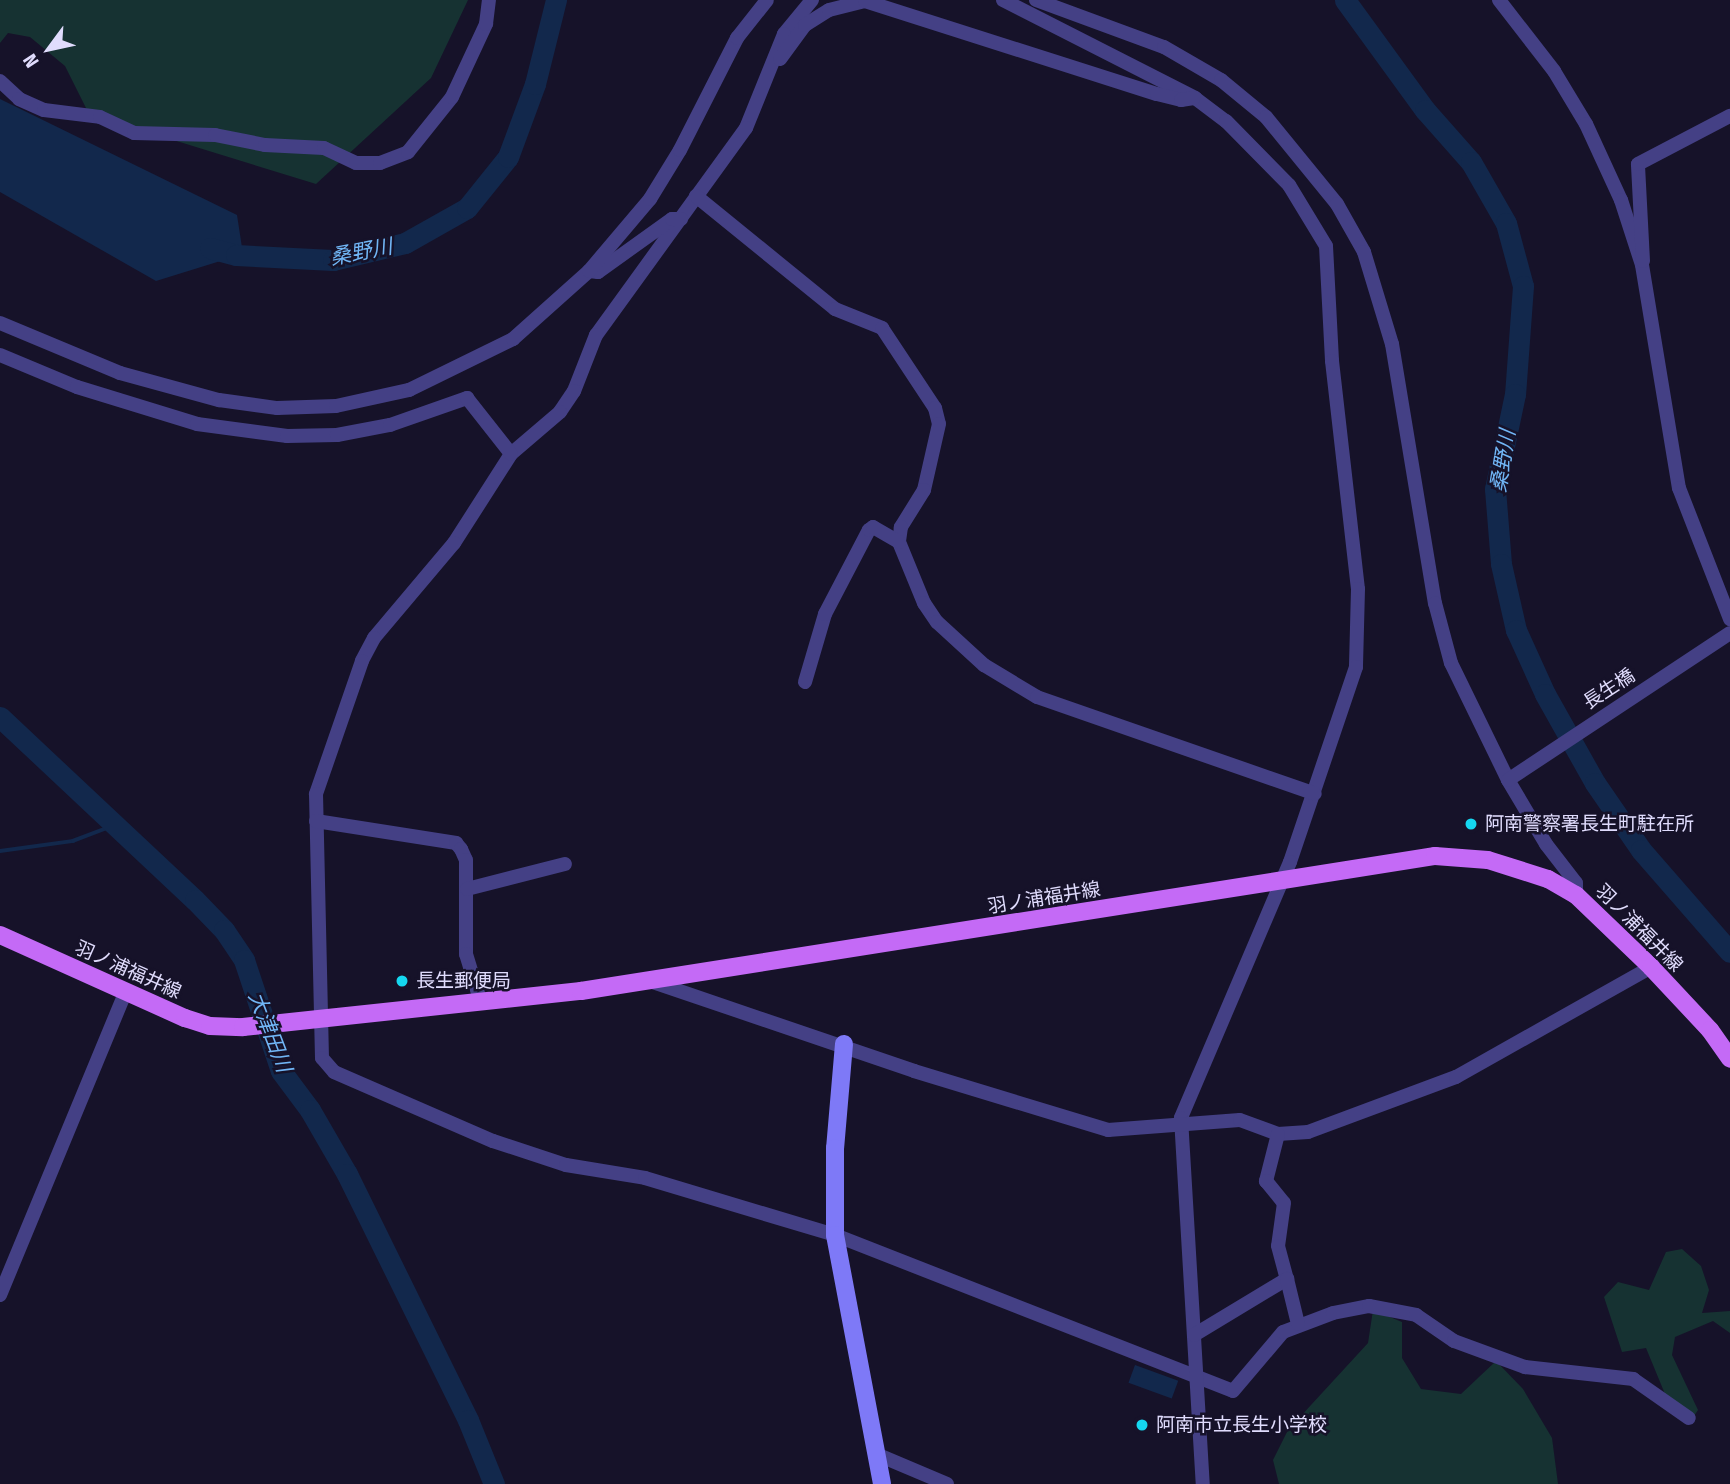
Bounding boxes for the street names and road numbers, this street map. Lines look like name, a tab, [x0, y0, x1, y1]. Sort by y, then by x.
street label: 長生橋	[1579, 664, 1639, 714]
street label: 羽ノ浦福井線	[986, 878, 1102, 918]
street label: 羽ノ浦福井線	[1591, 880, 1687, 976]
street label: 羽ノ浦福井線	[71, 936, 185, 1004]

